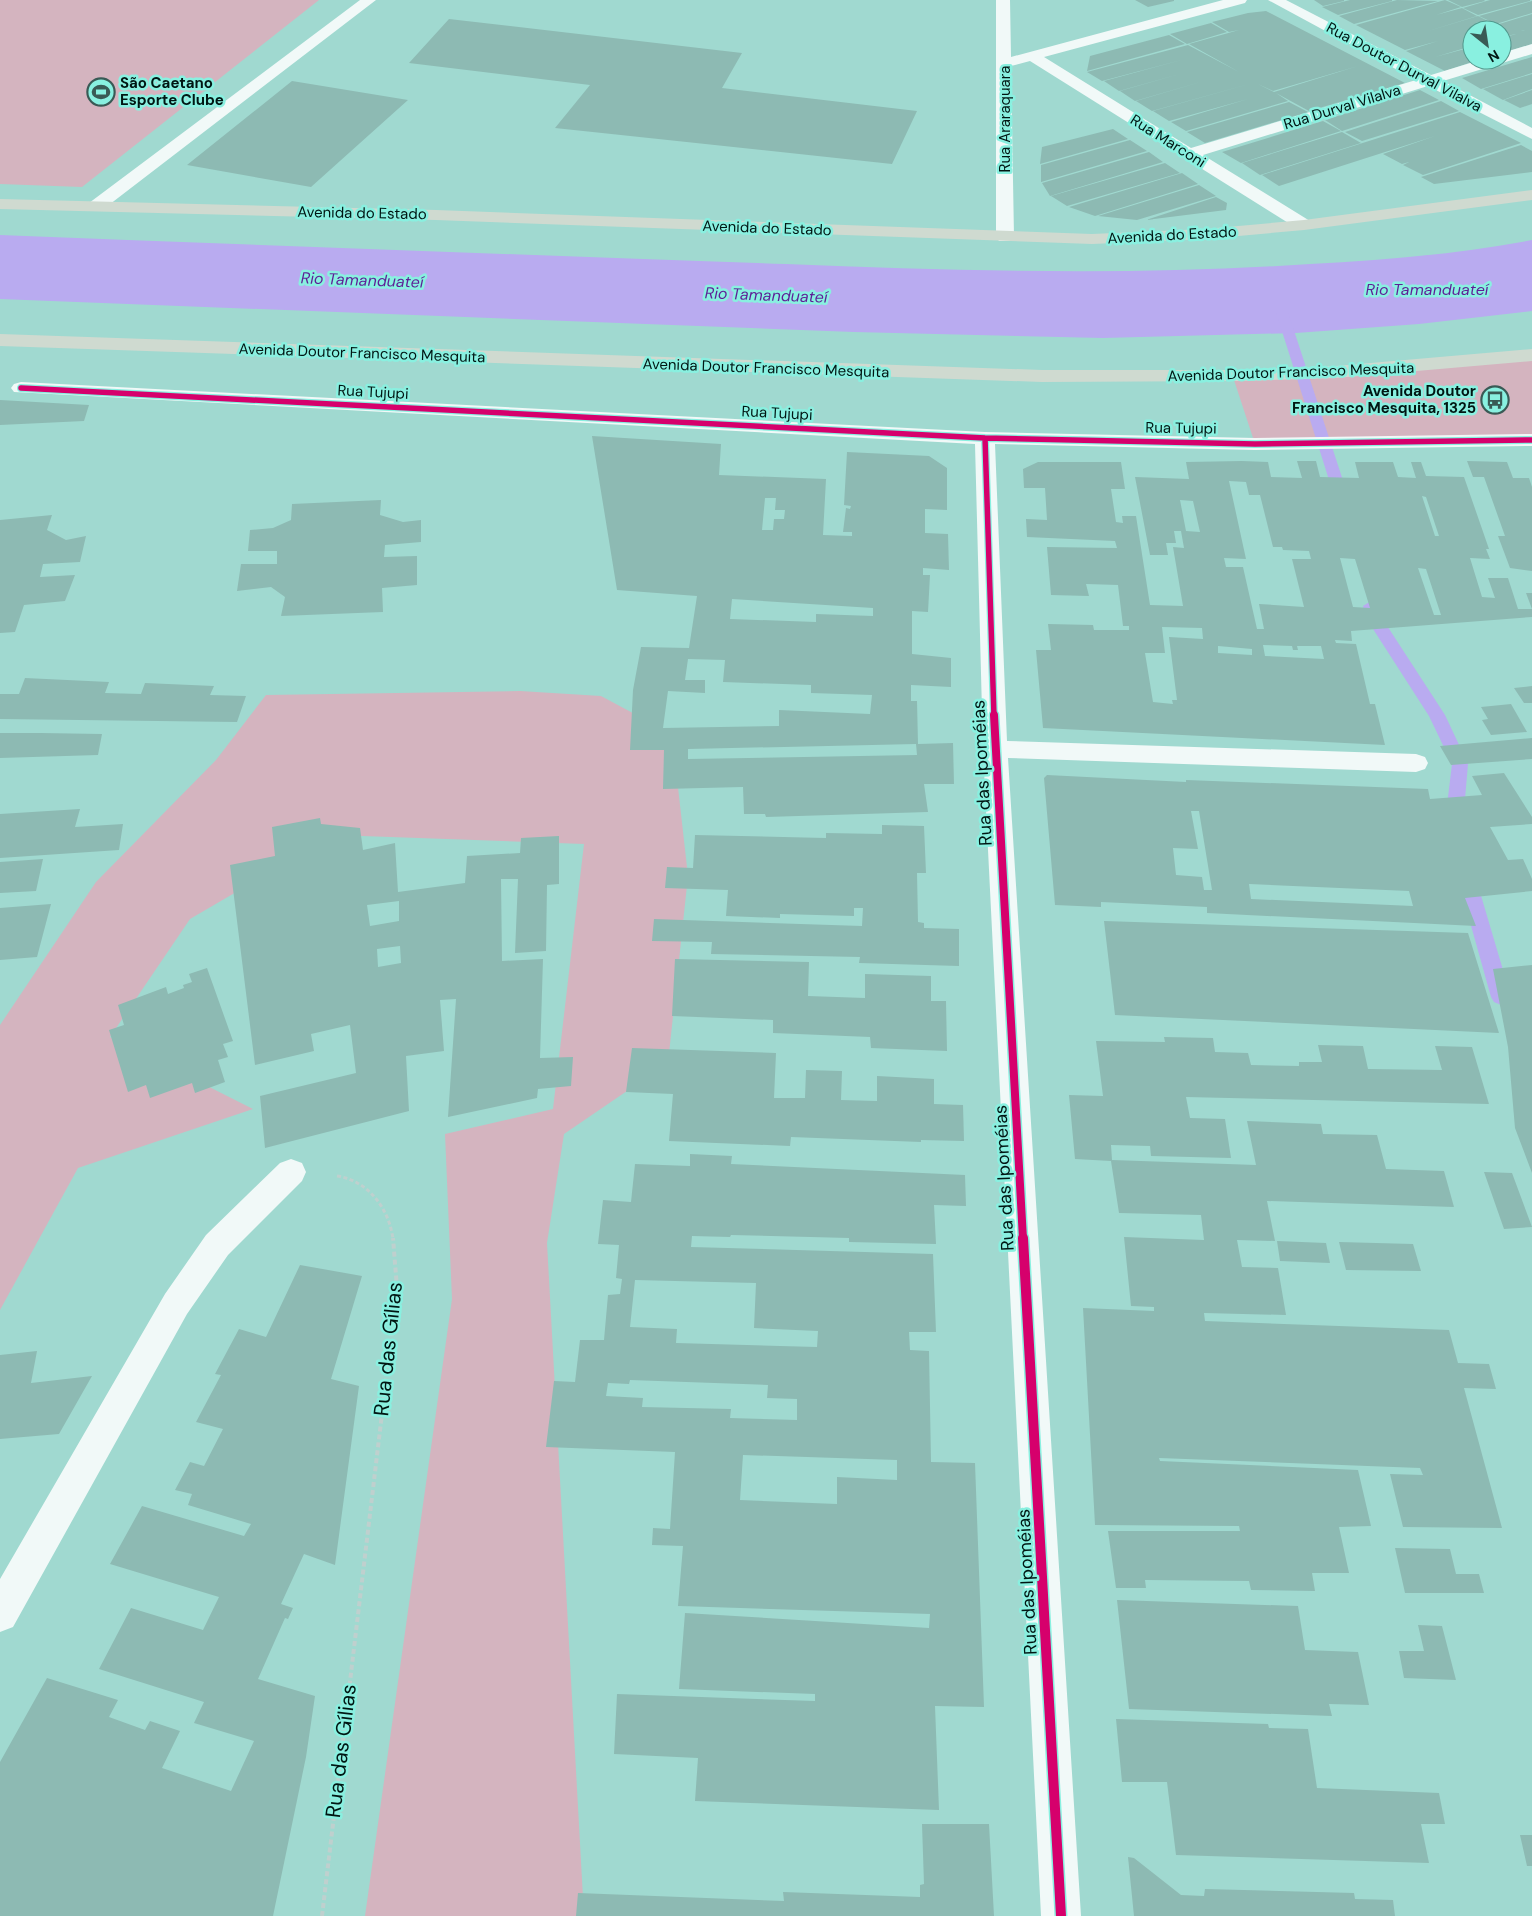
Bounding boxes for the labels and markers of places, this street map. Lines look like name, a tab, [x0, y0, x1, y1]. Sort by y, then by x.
place label: São Caetano Esporte Clube	[120, 73, 224, 110]
sports icon: São Caetano Esporte Clube	[86, 77, 116, 107]
place label: Avenida Doutor Francisco Mesquita, 1325	[1292, 381, 1476, 418]
bus stop icon: Avenida Doutor Francisco Mesquita, 1325	[1480, 385, 1510, 415]

